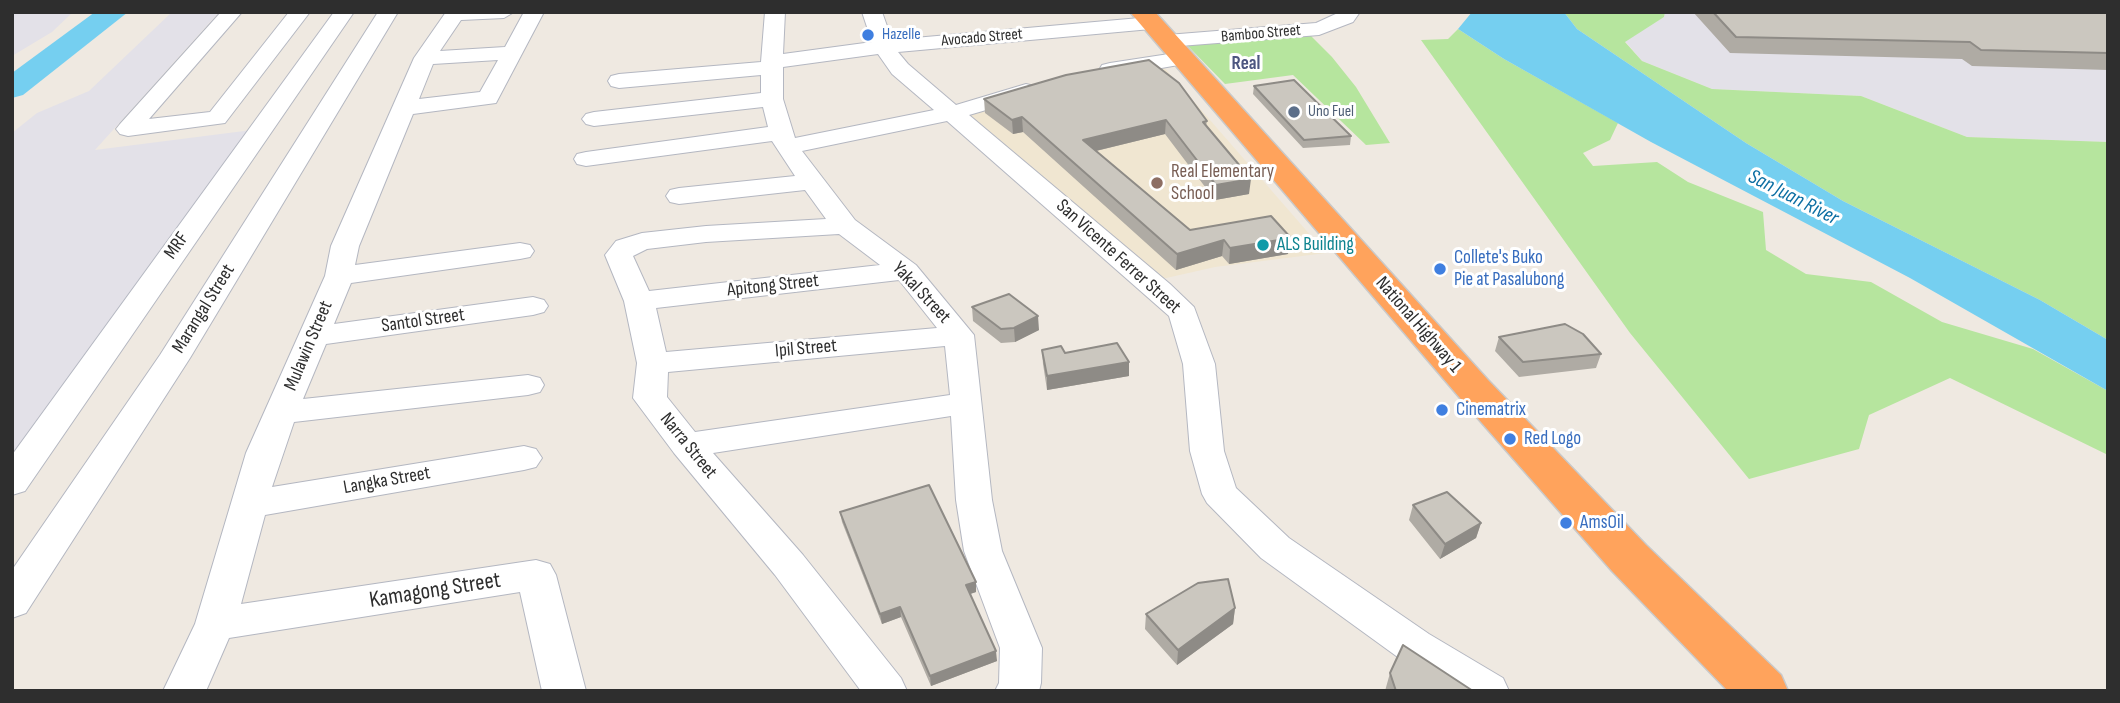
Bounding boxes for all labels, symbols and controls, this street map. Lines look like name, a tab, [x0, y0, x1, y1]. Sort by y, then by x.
street label: Bamboo Street	[1220, 21, 1302, 47]
place label: Hazelle	[882, 25, 921, 45]
street label: Avocado Street	[941, 25, 1023, 51]
marker: Hazelle	[860, 27, 876, 43]
district label: Real	[1232, 53, 1260, 75]
place label: Uno Fuel	[1308, 102, 1354, 122]
marker: Uno Fuel	[1286, 104, 1302, 120]
place label: Real Elementary School	[1171, 161, 1274, 205]
water label: San Juan River	[1744, 165, 1842, 231]
marker: Real Elementary School	[1149, 175, 1165, 191]
street label: San Vicente Ferrer Street	[1051, 195, 1185, 319]
street label: MRF	[160, 228, 194, 264]
place label: ALS Building	[1277, 234, 1354, 256]
marker: ALS Building	[1255, 237, 1271, 253]
place label: Collete's Buko Pie at Pasalubong	[1454, 247, 1564, 291]
street label: Yakal Street	[887, 258, 955, 328]
street label: Marangal Street	[168, 260, 240, 358]
marker: Collete's Buko Pie at Pasalubong	[1432, 261, 1448, 277]
street label: Apitong Street	[726, 270, 820, 302]
street label: National Highway 1	[1370, 272, 1466, 378]
street label: Mulawin Street	[280, 298, 338, 394]
street label: Santol Street	[380, 304, 466, 338]
street label: Ipil Street	[774, 335, 838, 363]
place label: Cinematrix	[1456, 399, 1526, 421]
marker: Cinematrix	[1434, 402, 1450, 418]
street label: Narra Street	[655, 409, 721, 483]
place label: Red Logo	[1524, 428, 1581, 450]
marker: Red Logo	[1502, 431, 1518, 447]
street label: Langka Street	[342, 462, 432, 500]
place label: AmsOil	[1580, 512, 1624, 534]
marker: AmsOil	[1558, 515, 1574, 531]
street label: Kamagong Street	[367, 567, 503, 615]

